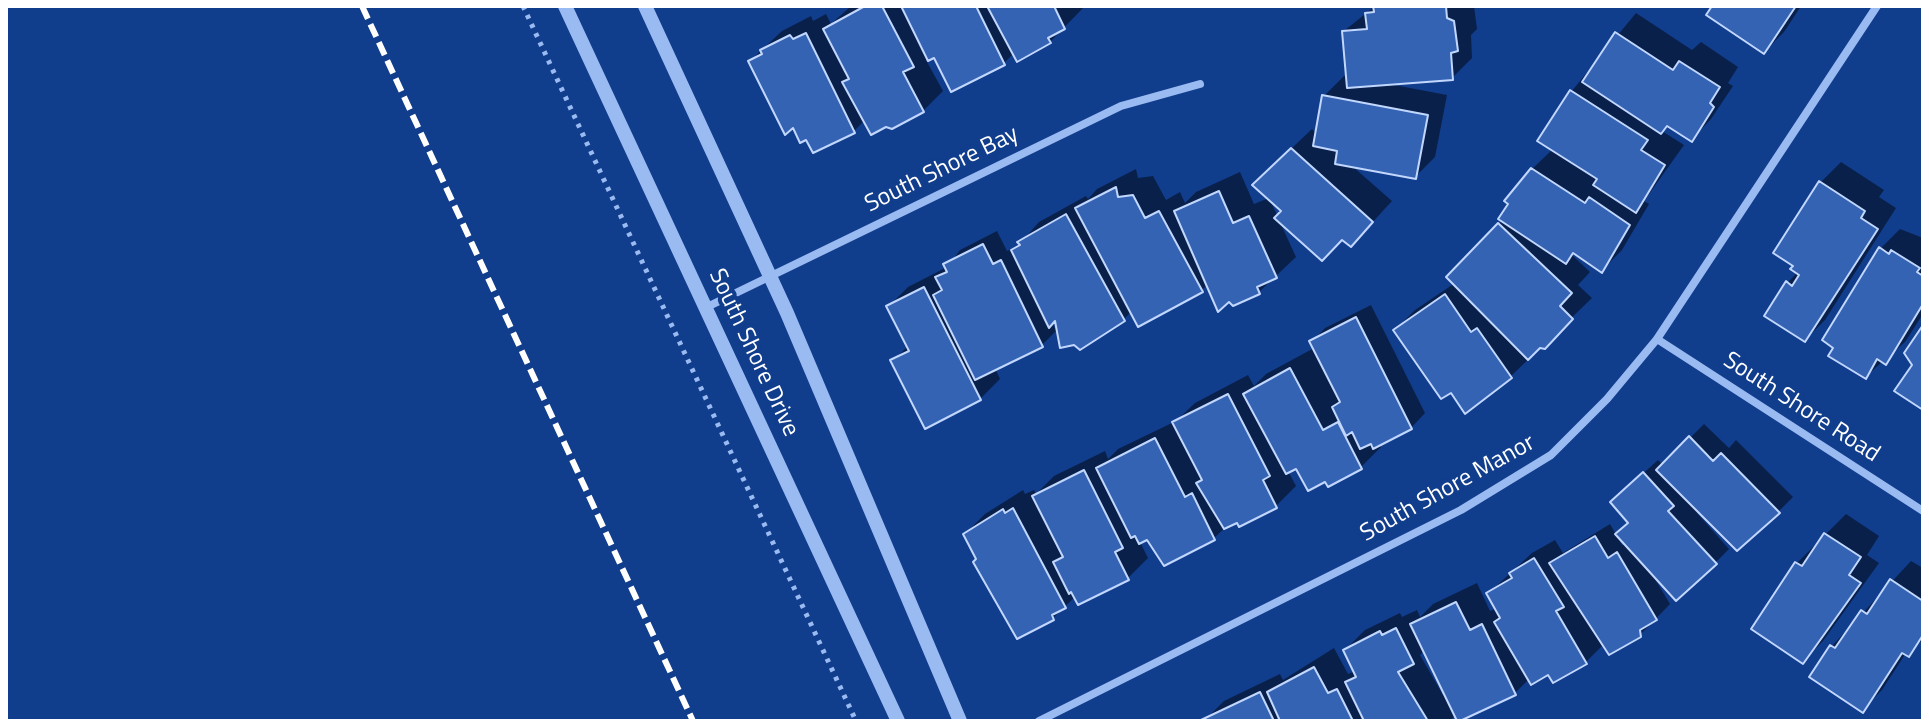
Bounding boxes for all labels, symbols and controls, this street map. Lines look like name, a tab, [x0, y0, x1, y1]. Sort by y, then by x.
street label: South Shore Bay	[860, 120, 1024, 220]
street label: South Shore Drive	[702, 265, 804, 441]
street label: South Shore Road	[1717, 347, 1885, 469]
street label: South Shore Manor	[1356, 429, 1540, 549]

